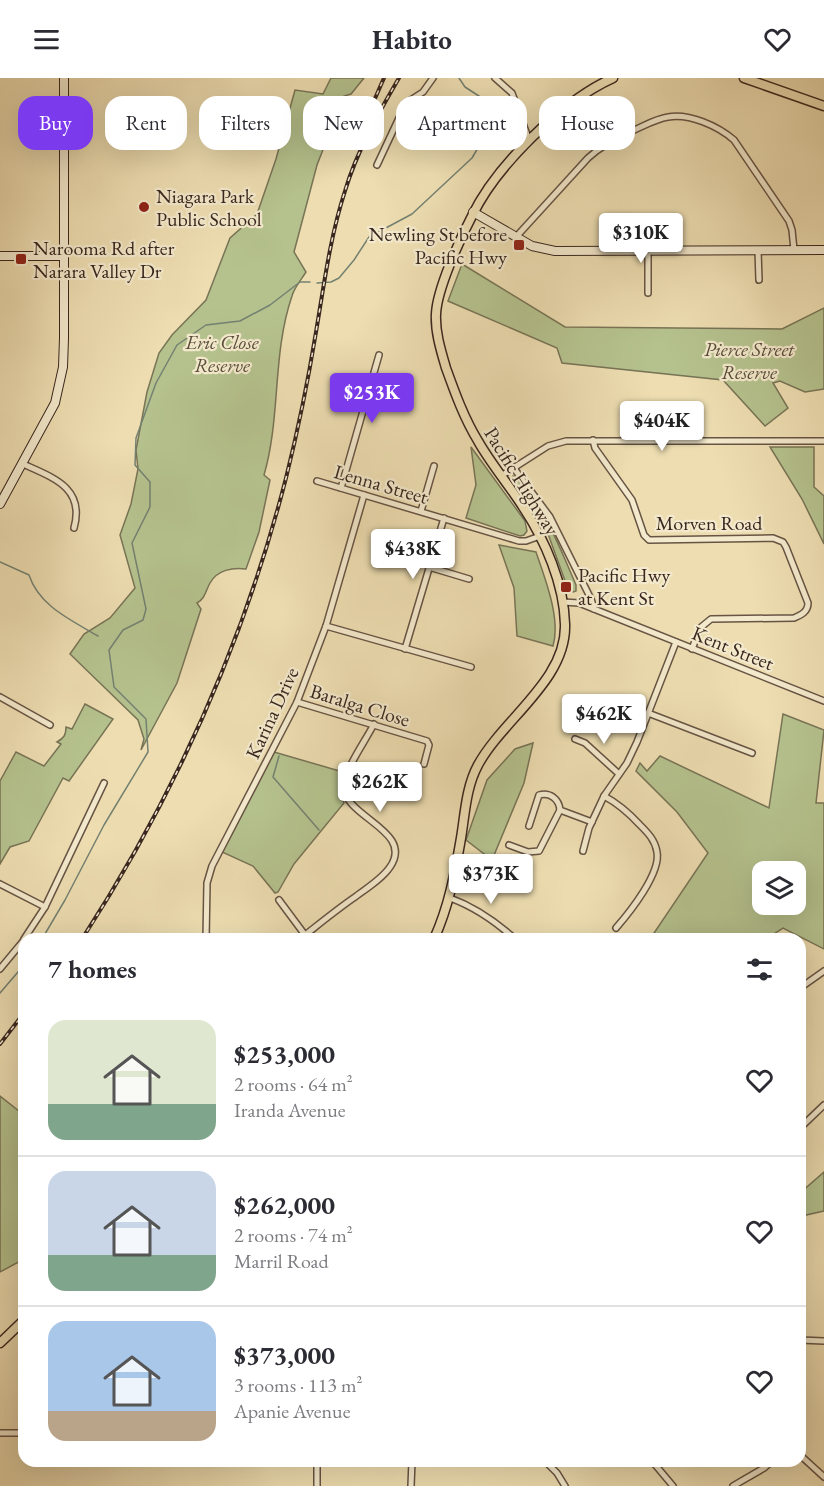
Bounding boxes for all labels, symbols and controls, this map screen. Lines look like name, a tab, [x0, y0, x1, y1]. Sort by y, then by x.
text: Habito	[372, 22, 452, 57]
icon: menu	[30, 23, 63, 56]
icon: heart	[761, 23, 794, 56]
chip: Buy	[18, 96, 93, 150]
chip: Rent	[105, 96, 187, 150]
chip: Filters	[199, 96, 291, 150]
chip: New	[303, 96, 384, 150]
chip: Apartment	[396, 96, 527, 150]
chip: House	[539, 96, 635, 150]
place label: Niagara Park Public School	[156, 183, 262, 232]
marker: Niagara Park Public School	[137, 200, 151, 214]
pin: $310K	[599, 213, 683, 264]
text: $310K	[613, 219, 669, 245]
place label: Newling St before Pacific Hwy	[369, 221, 507, 270]
place label: Narooma Rd after Narara Valley Dr	[33, 235, 175, 284]
marker: Newling St before Pacific Hwy	[512, 238, 526, 252]
marker: Narooma Rd after Narara Valley Dr	[14, 252, 28, 266]
park label: Eric Close Reserve	[184, 329, 259, 378]
park label: Pierce Street Reserve	[704, 336, 795, 385]
pin: $253K	[330, 373, 414, 424]
text: $253K	[344, 379, 400, 405]
pin: $404K	[620, 401, 704, 452]
text: $404K	[634, 407, 690, 433]
street label: Pacific Highway	[478, 422, 566, 540]
street label: Lenna Street	[331, 458, 432, 510]
street label: Morven Road	[656, 510, 763, 536]
pin: $438K	[371, 529, 455, 580]
text: $438K	[385, 535, 441, 561]
place label: Pacific Hwy at Kent St	[578, 562, 670, 611]
marker: Pacific Hwy at Kent St	[559, 580, 573, 594]
street label: Kent Street	[688, 620, 778, 676]
street label: Karina Drive	[239, 663, 305, 763]
street label: Baralga Close	[307, 678, 413, 733]
pin: $462K	[562, 694, 646, 745]
text: $462K	[576, 700, 632, 726]
pin: $262K	[338, 762, 422, 813]
text: $262K	[352, 768, 408, 794]
pin: $373K	[449, 854, 533, 905]
text: $373K	[463, 860, 519, 886]
map controls	[752, 861, 806, 915]
button: layers	[752, 861, 806, 915]
text: 7 homes	[48, 952, 137, 986]
icon: filters	[743, 953, 776, 986]
text: $253,000	[234, 1037, 335, 1071]
icon: home	[96, 1044, 168, 1116]
icon: heart	[743, 1064, 776, 1097]
text: 2 rooms · 64 m²	[234, 1071, 353, 1097]
text: Iranda Avenue	[234, 1097, 346, 1123]
text: $262,000	[234, 1188, 335, 1222]
icon: home	[96, 1195, 168, 1267]
icon: heart	[743, 1215, 776, 1248]
text: 2 rooms · 74 m²	[234, 1222, 353, 1248]
text: Marril Road	[234, 1248, 329, 1274]
text: $373,000	[234, 1338, 335, 1372]
icon: home	[96, 1345, 168, 1417]
icon: heart	[743, 1365, 776, 1398]
text: 3 rooms · 113 m²	[234, 1372, 362, 1398]
text: Apanie Avenue	[234, 1398, 350, 1424]

